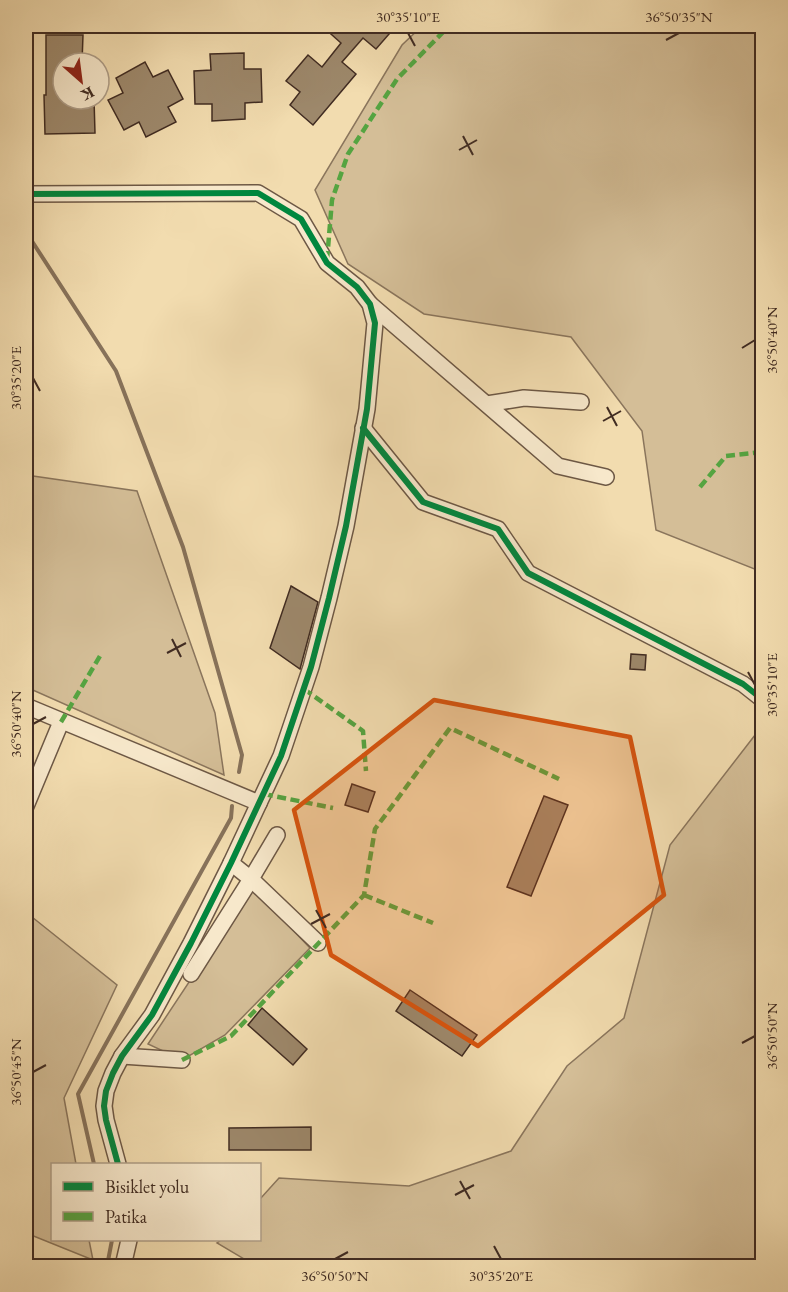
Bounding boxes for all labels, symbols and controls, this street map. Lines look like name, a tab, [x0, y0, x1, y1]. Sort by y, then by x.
text: 30°35'10"E	[376, 7, 441, 26]
text: 36°50'35"N	[645, 7, 713, 26]
north arrow	[51, 51, 111, 111]
text: K	[77, 82, 98, 106]
text: 36°50'40"N	[762, 306, 781, 374]
text: 30°35'20"E	[6, 345, 25, 410]
text: 30°35'10"E	[762, 652, 781, 717]
text: 36°50'40"N	[6, 690, 25, 758]
text: 36°50'50"N	[762, 1002, 781, 1070]
text: 36°50'45"N	[6, 1038, 25, 1106]
legend	[51, 1163, 261, 1241]
text: Bisiklet yolu	[105, 1175, 190, 1198]
text: Patika	[105, 1205, 148, 1228]
text: 36°50'50"N	[301, 1266, 369, 1285]
text: 30°35'20"E	[469, 1266, 534, 1285]

